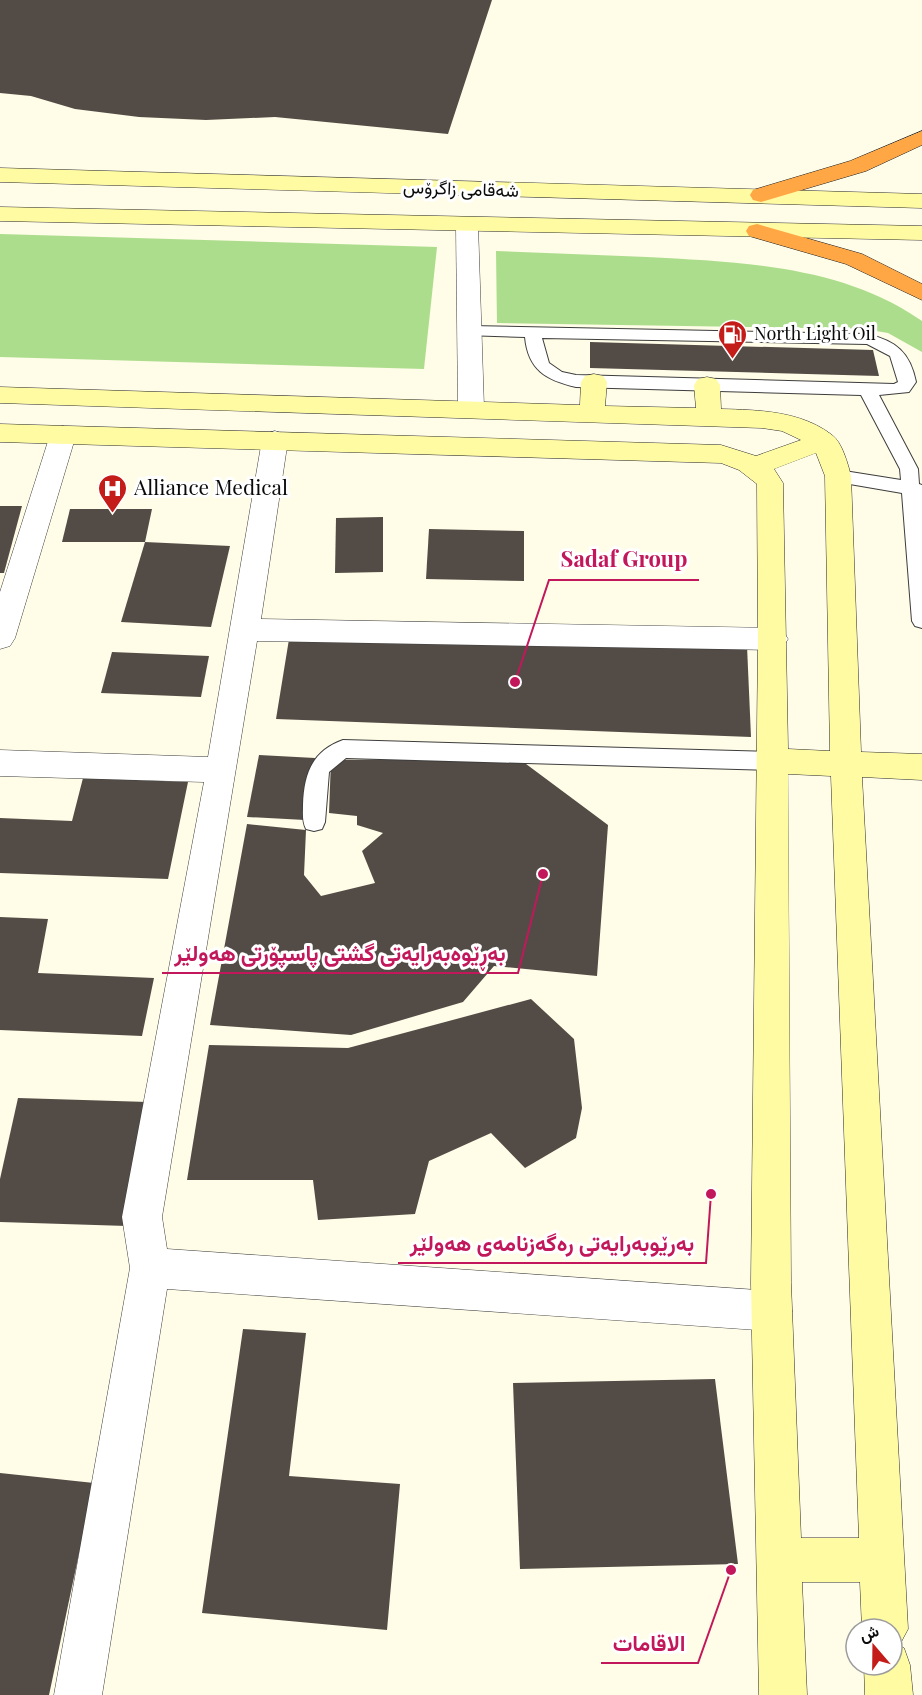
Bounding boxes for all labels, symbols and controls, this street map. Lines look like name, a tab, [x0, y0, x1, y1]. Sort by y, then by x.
street label: شەقامی زاگرۆس	[403, 174, 519, 202]
fuel station icon: North Light Oil	[717, 318, 749, 360]
place label: North Light Oil	[754, 321, 876, 345]
hospital icon: Alliance Medical	[97, 472, 129, 514]
place label: Alliance Medical	[133, 472, 288, 500]
callout: Sadaf Group	[549, 540, 699, 580]
text: Sadaf Group	[561, 543, 687, 573]
callout: بەڕێوەبەرایەتی گشتی پاسپۆرتی هەولێر	[162, 933, 518, 973]
text: بەڕێوەبەرایەتی گشتی پاسپۆرتی هەولێر	[173, 937, 506, 971]
callout: بەرێوبەرایەتی رەگەزنامەی هەولێر	[398, 1223, 706, 1263]
text: بەرێوبەرایەتی رەگەزنامەی هەولێر	[409, 1227, 694, 1257]
north arrow	[844, 1617, 904, 1677]
text: ش	[856, 1619, 881, 1646]
callout: الاقامات	[601, 1623, 698, 1663]
text: الاقامات	[613, 1627, 685, 1657]

